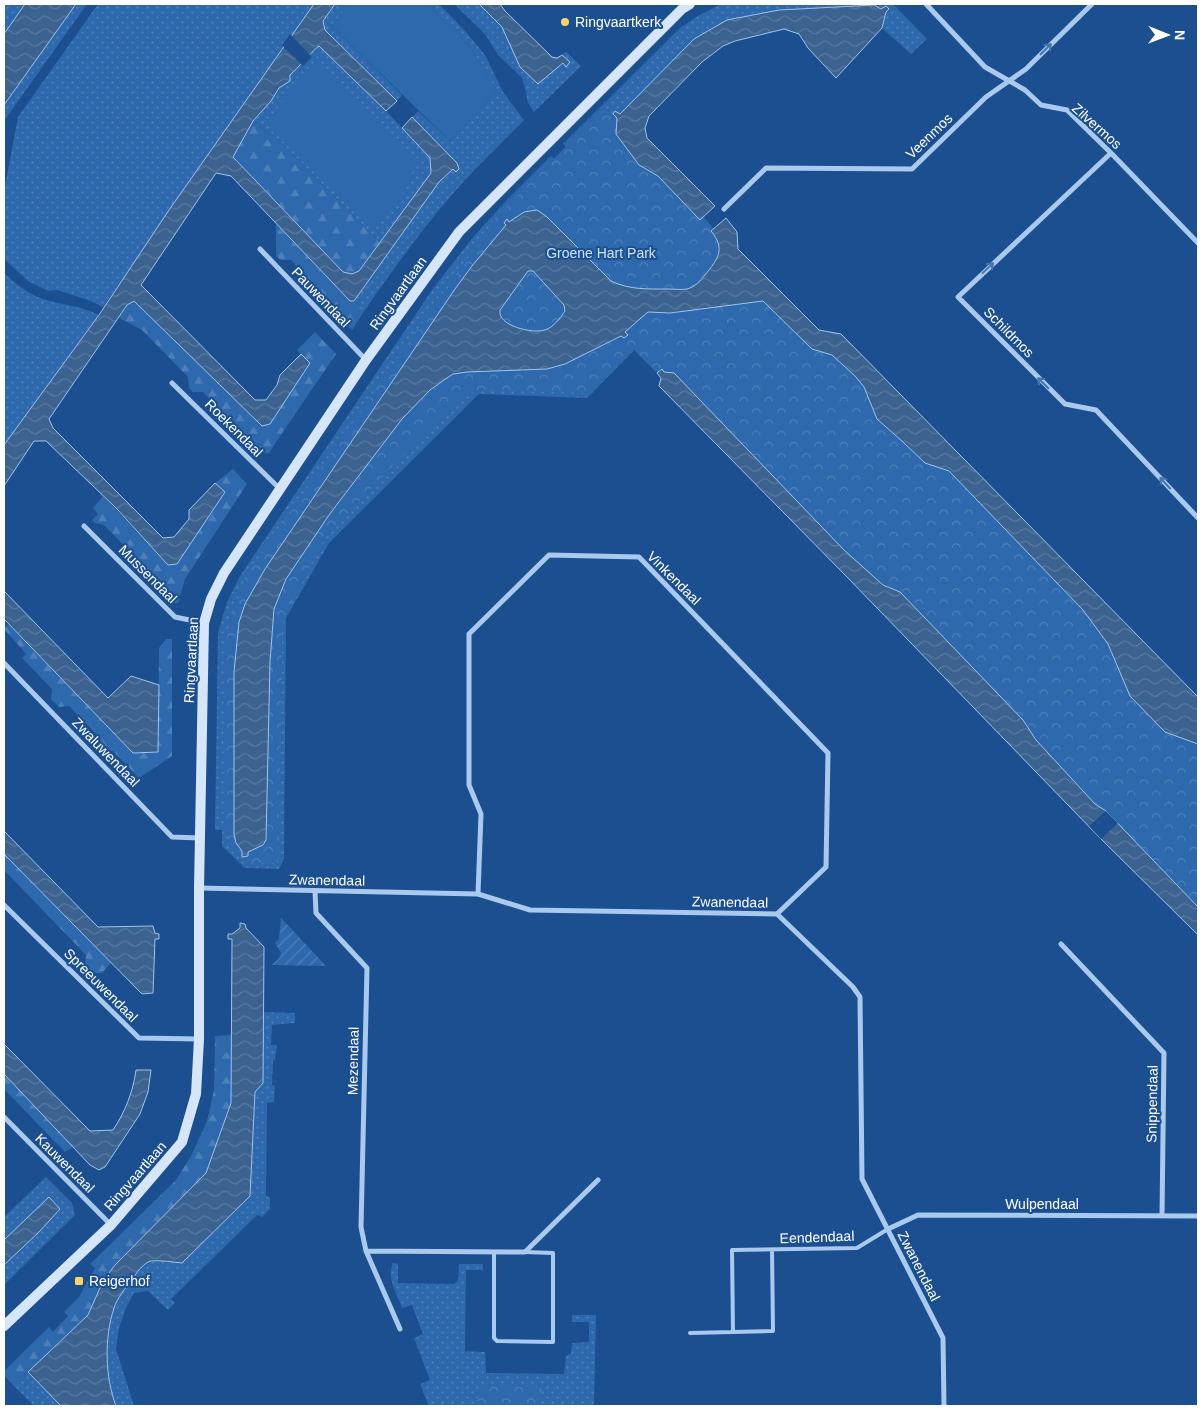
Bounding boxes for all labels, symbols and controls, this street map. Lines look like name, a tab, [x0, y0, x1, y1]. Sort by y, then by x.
north arrow	[1142, 10, 1192, 60]
place label: Ringvaartkerk	[575, 14, 662, 30]
marker: Ringvaartkerk	[559, 16, 571, 28]
text: N	[1172, 30, 1188, 40]
one-way arrow	[1040, 43, 1052, 55]
street label: Zilvermos	[1069, 100, 1125, 152]
street label: Veenmos	[902, 110, 956, 162]
park label: Groene Hart Park	[546, 245, 657, 261]
street label: Ringvaartlaan	[366, 253, 430, 333]
one-way arrow	[982, 262, 995, 274]
street label: Pauwendaal	[288, 264, 354, 330]
street label: Schildmos	[981, 304, 1037, 360]
one-way arrow	[1037, 377, 1049, 389]
street label: Roekendaal	[202, 396, 266, 460]
one-way arrow	[1159, 476, 1171, 489]
street label: Mussendaal	[116, 542, 180, 606]
street label: Vinkendaal	[644, 548, 704, 608]
street label: Ringvaartlaan	[181, 616, 201, 704]
street label: Zwaluwendaal	[69, 714, 143, 790]
street label: Zwanendaal	[289, 871, 365, 889]
street label: Zwanendaal	[692, 893, 768, 911]
street label: Spreeuwendaal	[61, 945, 141, 1025]
street label: Mezendaal	[344, 1027, 362, 1095]
street label: Snippendaal	[1143, 1065, 1161, 1143]
street label: Kauwendaal	[32, 1130, 98, 1196]
street label: Ringvaartlaan	[101, 1138, 169, 1214]
street label: Wulpendaal	[1005, 1196, 1079, 1212]
street label: Eendendaal	[779, 1228, 855, 1246]
street label: Zwanendaal	[895, 1228, 943, 1304]
place label: Reigerhof	[89, 1273, 150, 1289]
marker: Reigerhof	[73, 1275, 85, 1287]

